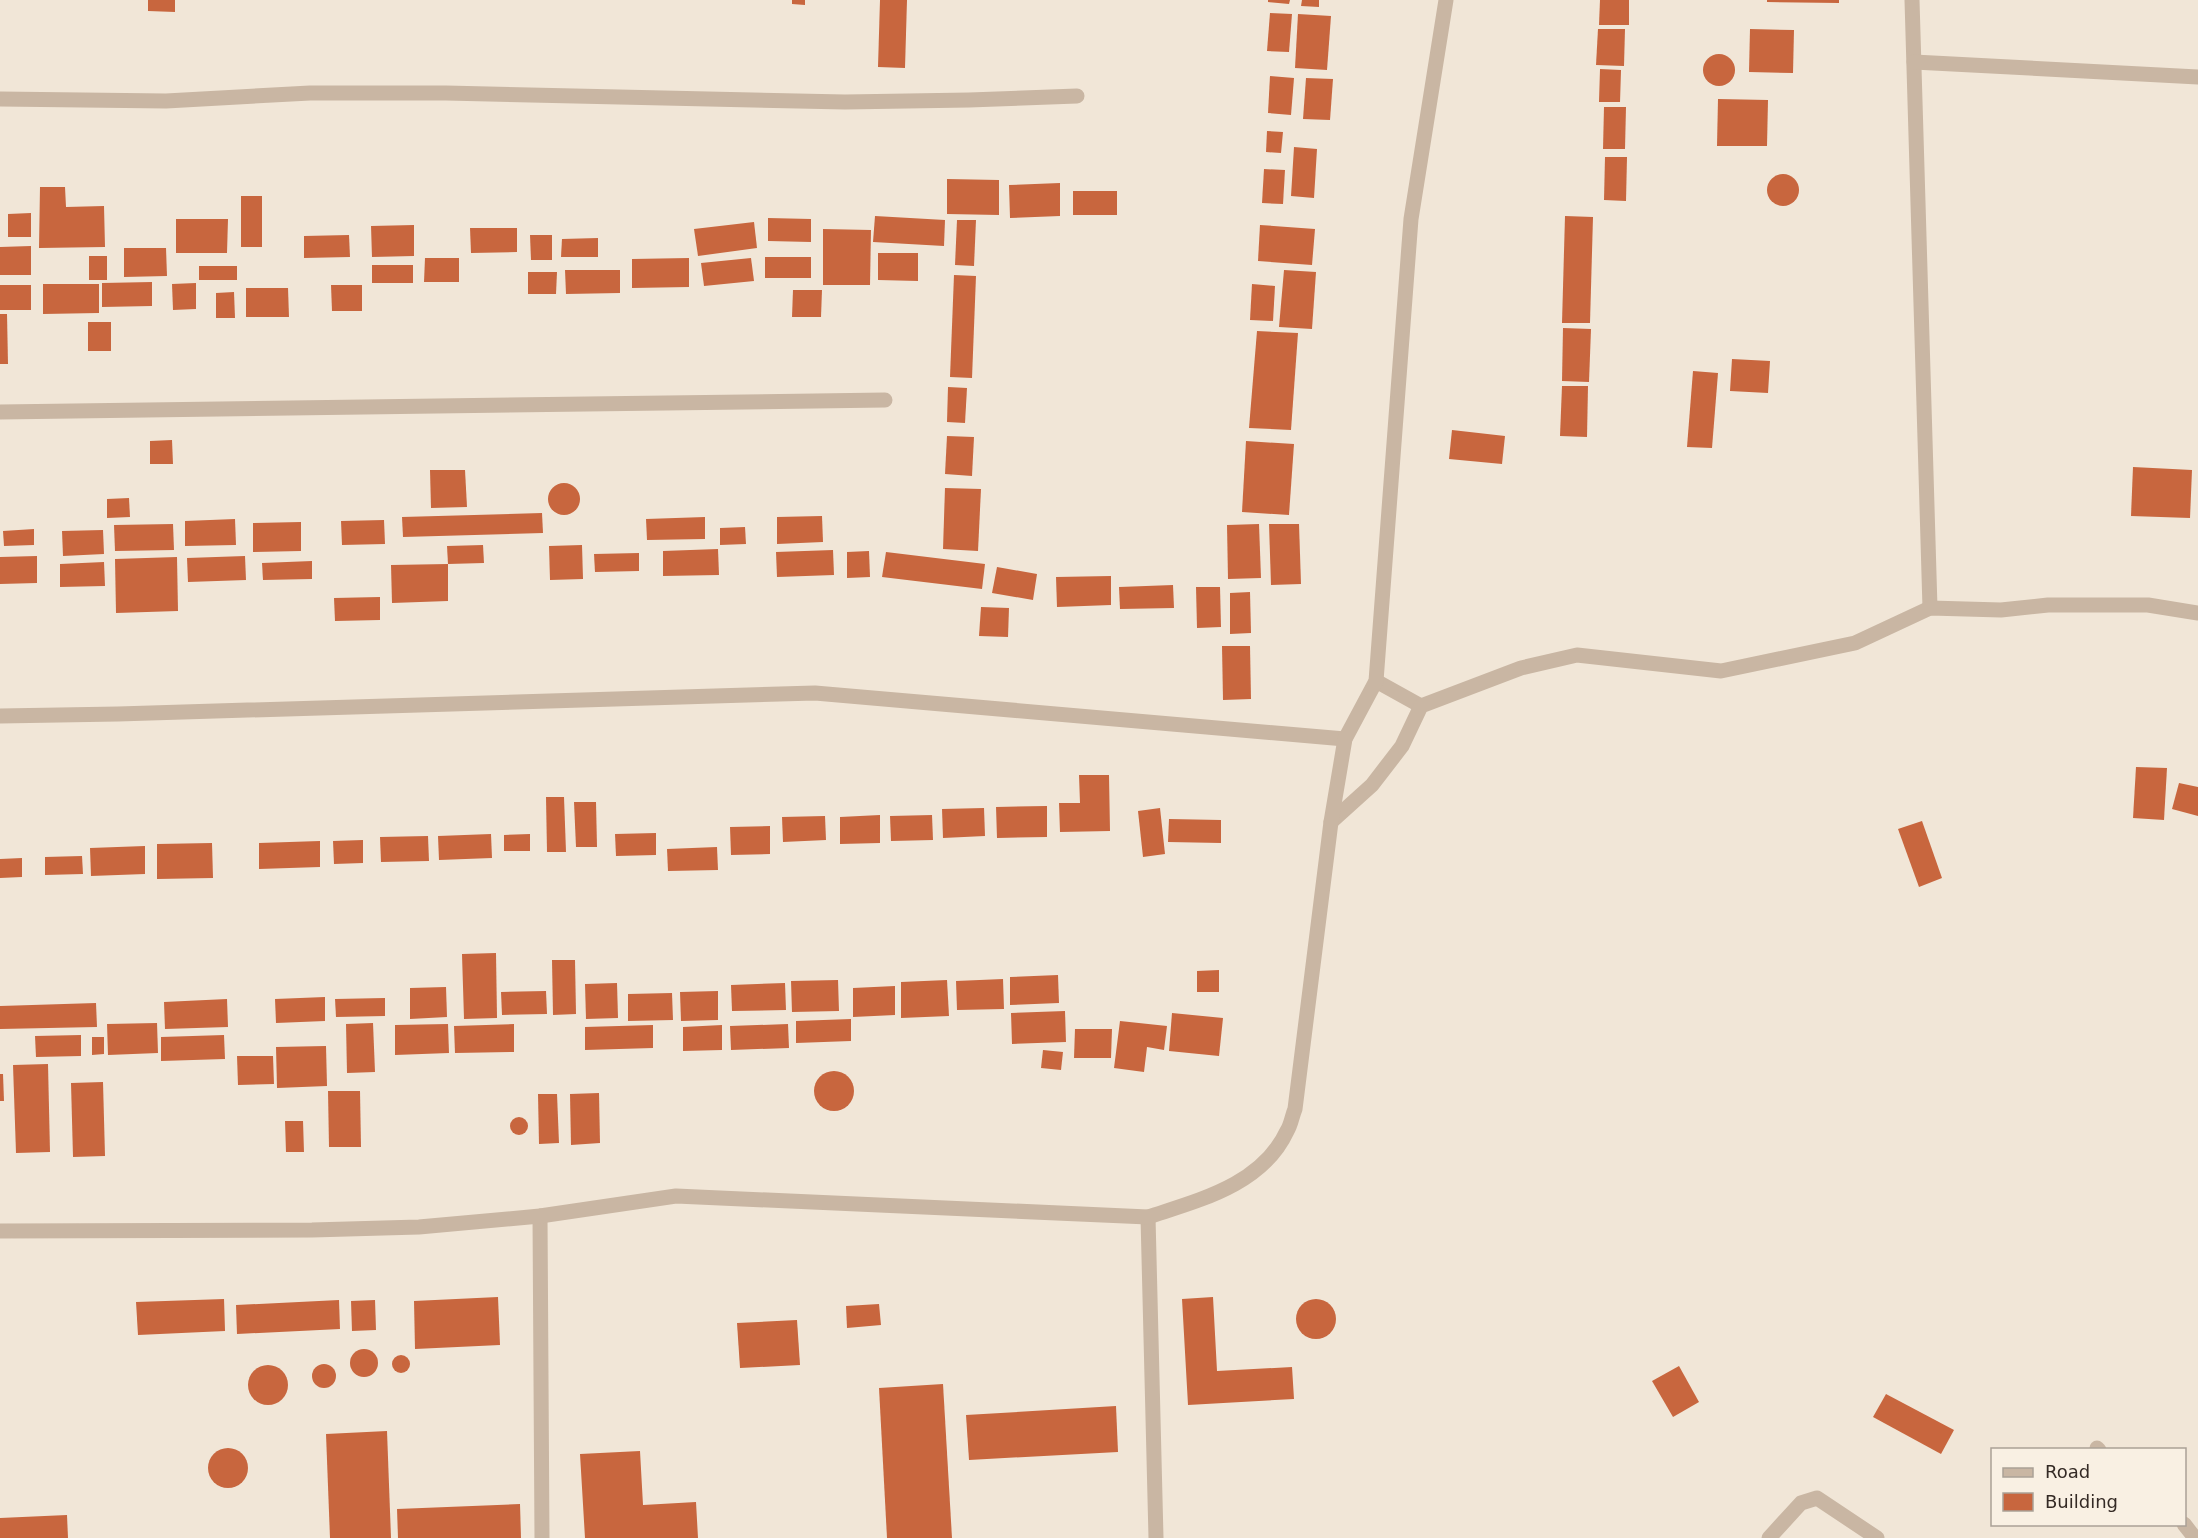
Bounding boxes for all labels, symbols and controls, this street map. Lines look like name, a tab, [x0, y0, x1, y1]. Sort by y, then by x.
legend	[1991, 1448, 2186, 1526]
text: Road	[2045, 1461, 2090, 1482]
text: Building	[2045, 1491, 2118, 1512]

